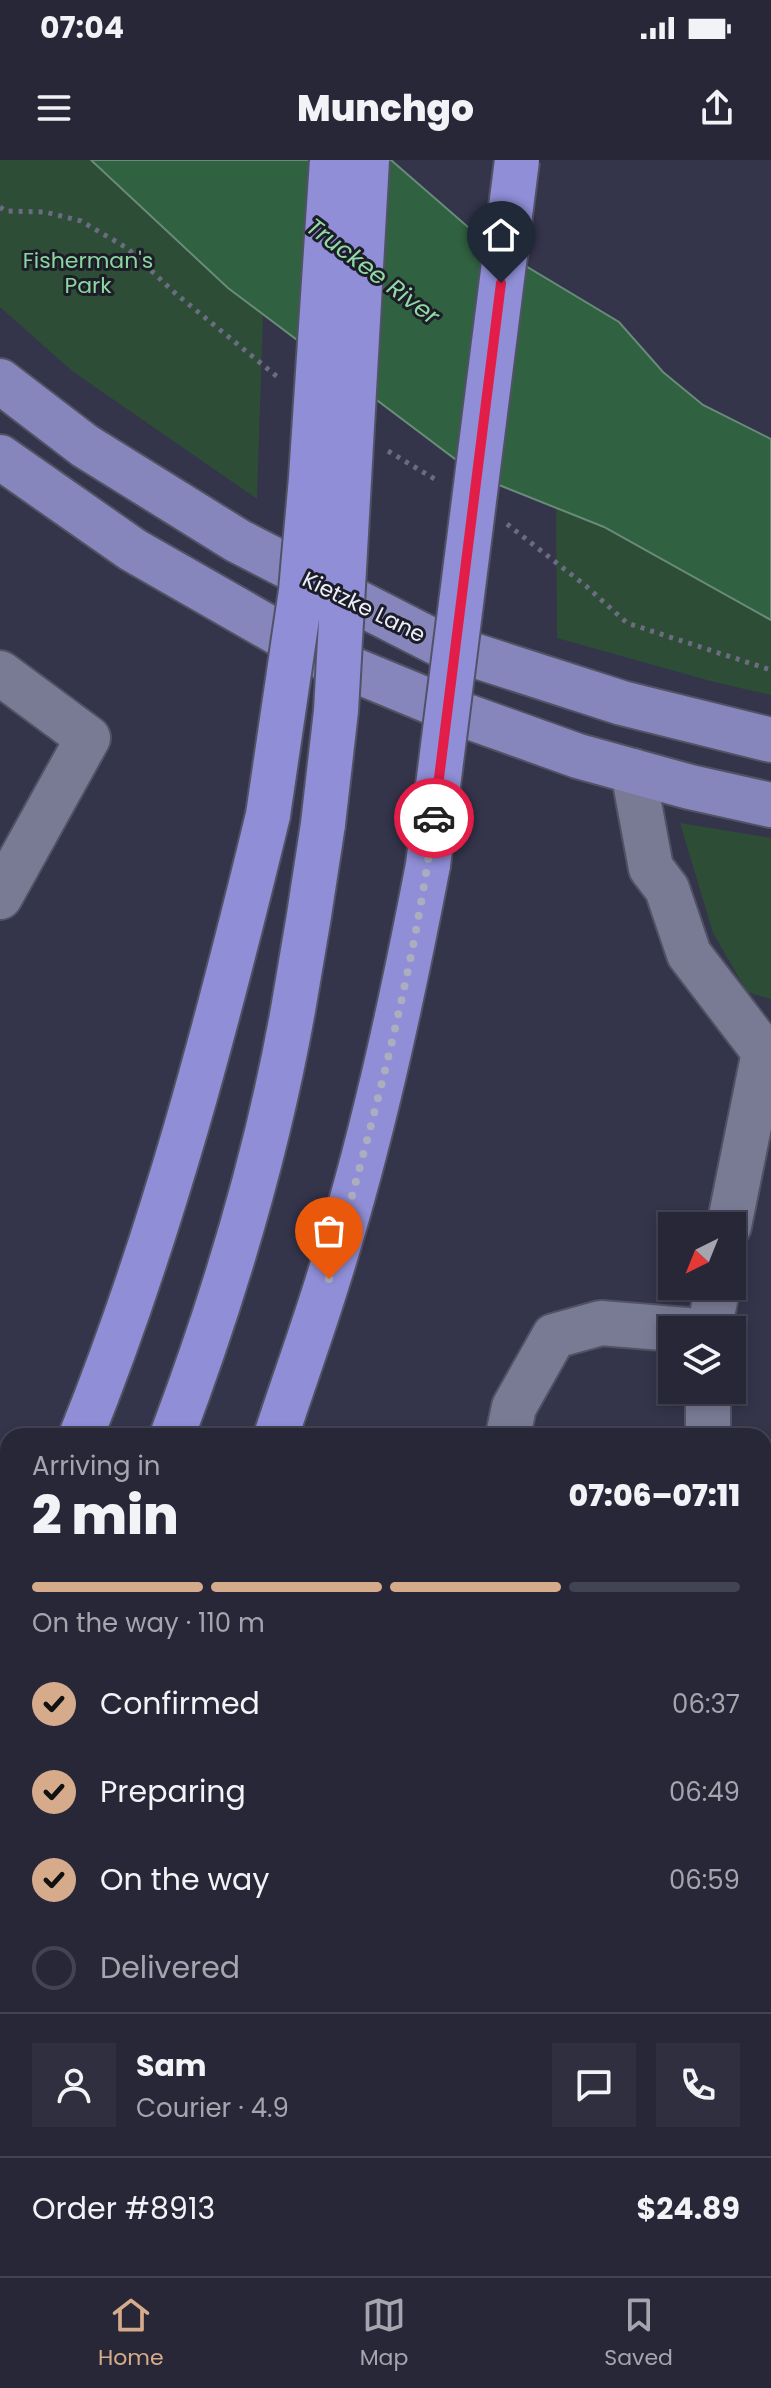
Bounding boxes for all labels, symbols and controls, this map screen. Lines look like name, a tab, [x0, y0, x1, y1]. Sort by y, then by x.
text: 07:04	[40, 6, 124, 49]
text: Munchgo	[297, 83, 474, 134]
icon: menu	[32, 86, 76, 130]
icon: share	[695, 86, 739, 130]
pin	[467, 201, 535, 283]
water label: Truckee River	[300, 210, 447, 333]
icon: home	[479, 213, 523, 257]
park label: Fisherman's Park	[23, 245, 153, 301]
street label: Kietzke Lane	[297, 564, 431, 650]
courier	[394, 778, 474, 858]
icon: car	[412, 796, 456, 840]
pin	[295, 1197, 363, 1279]
icon: bag	[307, 1209, 351, 1253]
north arrow	[658, 1212, 746, 1300]
map controls	[658, 1212, 746, 1404]
button: layers	[658, 1316, 746, 1404]
text: Arriving in	[32, 1448, 161, 1484]
text: 07:06–07:11	[568, 1474, 740, 1517]
text: 2 min	[32, 1479, 179, 1552]
text: On the way · 110 m	[32, 1605, 265, 1641]
icon: check	[32, 1682, 76, 1726]
text: Confirmed	[100, 1682, 260, 1725]
text: 06:37	[672, 1686, 740, 1722]
icon: check	[32, 1770, 76, 1814]
text: Preparing	[100, 1770, 246, 1813]
text: 06:49	[669, 1774, 740, 1810]
icon: check	[32, 1858, 76, 1902]
text: On the way	[100, 1858, 269, 1901]
text: 06:59	[669, 1862, 740, 1898]
text: Delivered	[100, 1946, 240, 1989]
button: person	[32, 2043, 116, 2127]
button: chat	[552, 2043, 636, 2127]
button: phone	[656, 2043, 740, 2127]
text: Sam	[136, 2044, 207, 2087]
text: Courier · 4.9	[136, 2090, 289, 2126]
text: Order #8913	[32, 2187, 215, 2230]
text: $24.89	[636, 2187, 740, 2230]
tab: Home	[98, 2293, 164, 2374]
tab: Map	[360, 2293, 408, 2374]
tab: Saved	[604, 2293, 673, 2374]

